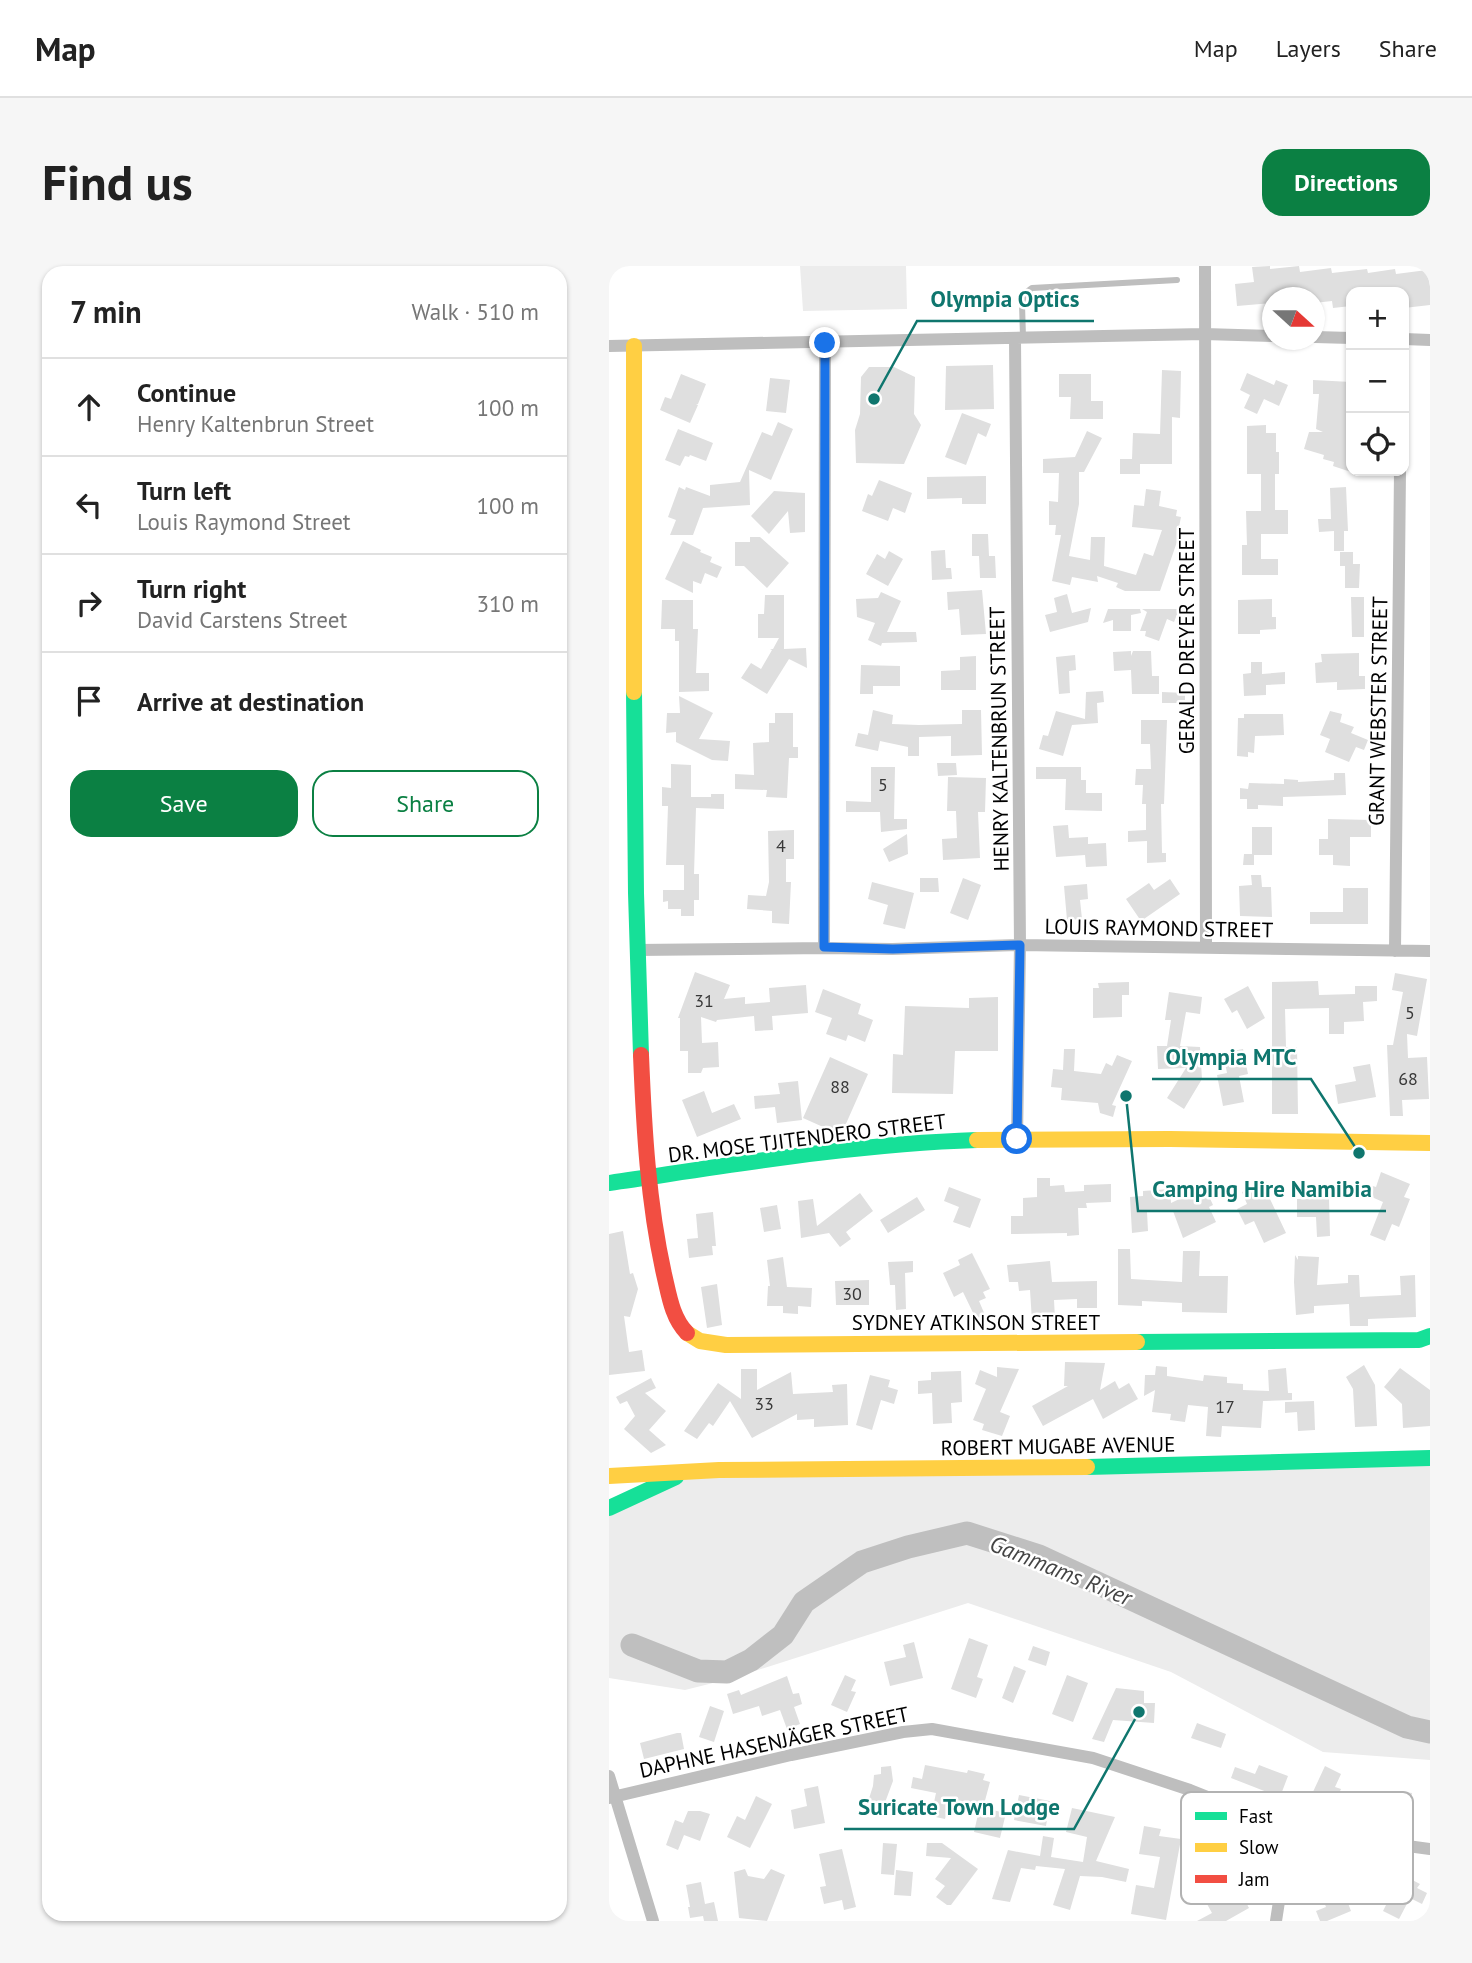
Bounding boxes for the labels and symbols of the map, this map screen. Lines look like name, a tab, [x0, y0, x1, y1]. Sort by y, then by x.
callout: Olympia Optics	[917, 277, 1094, 321]
text: Olympia Optics	[931, 284, 1080, 313]
north arrow	[1262, 287, 1325, 350]
route end	[809, 327, 840, 358]
street label: GERALD DREYER STREET	[1173, 527, 1200, 754]
street label: GRANT WEBSTER STREET	[1362, 596, 1394, 826]
street label: HENRY KALTENBRUN STREET	[983, 606, 1015, 872]
house number: 5	[878, 773, 888, 796]
house number: 4	[776, 834, 786, 857]
street label: LOUIS RAYMOND STREET	[1044, 913, 1274, 944]
house number: 31	[694, 989, 714, 1012]
house number: 5	[1405, 1001, 1415, 1024]
callout: Olympia MTC	[1152, 1035, 1311, 1079]
text: Olympia MTC	[1166, 1042, 1297, 1071]
house number: 68	[1398, 1067, 1418, 1090]
house number: 88	[830, 1075, 850, 1098]
street label: DR. MOSE TJITENDERO STREET	[666, 1108, 948, 1168]
route start	[1001, 1123, 1032, 1154]
callout: Camping Hire Namibia	[1138, 1167, 1386, 1211]
text: Camping Hire Namibia	[1152, 1174, 1372, 1203]
house number: 30	[842, 1282, 862, 1305]
street label: SYDNEY ATKINSON STREET	[852, 1309, 1101, 1336]
house number: 33	[754, 1392, 774, 1415]
house number: 17	[1215, 1395, 1235, 1418]
street label: ROBERT MUGABE AVENUE	[940, 1430, 1176, 1462]
water label: Gammams River	[986, 1528, 1138, 1612]
street label: DAPHNE HASENJÄGER STREET	[637, 1700, 912, 1784]
callout: Suricate Town Lodge	[844, 1785, 1074, 1829]
text: Suricate Town Lodge	[858, 1792, 1060, 1821]
legend	[1181, 1792, 1413, 1904]
text: Fast	[1239, 1804, 1273, 1828]
text: Slow	[1239, 1835, 1279, 1859]
text: Jam	[1238, 1867, 1269, 1891]

